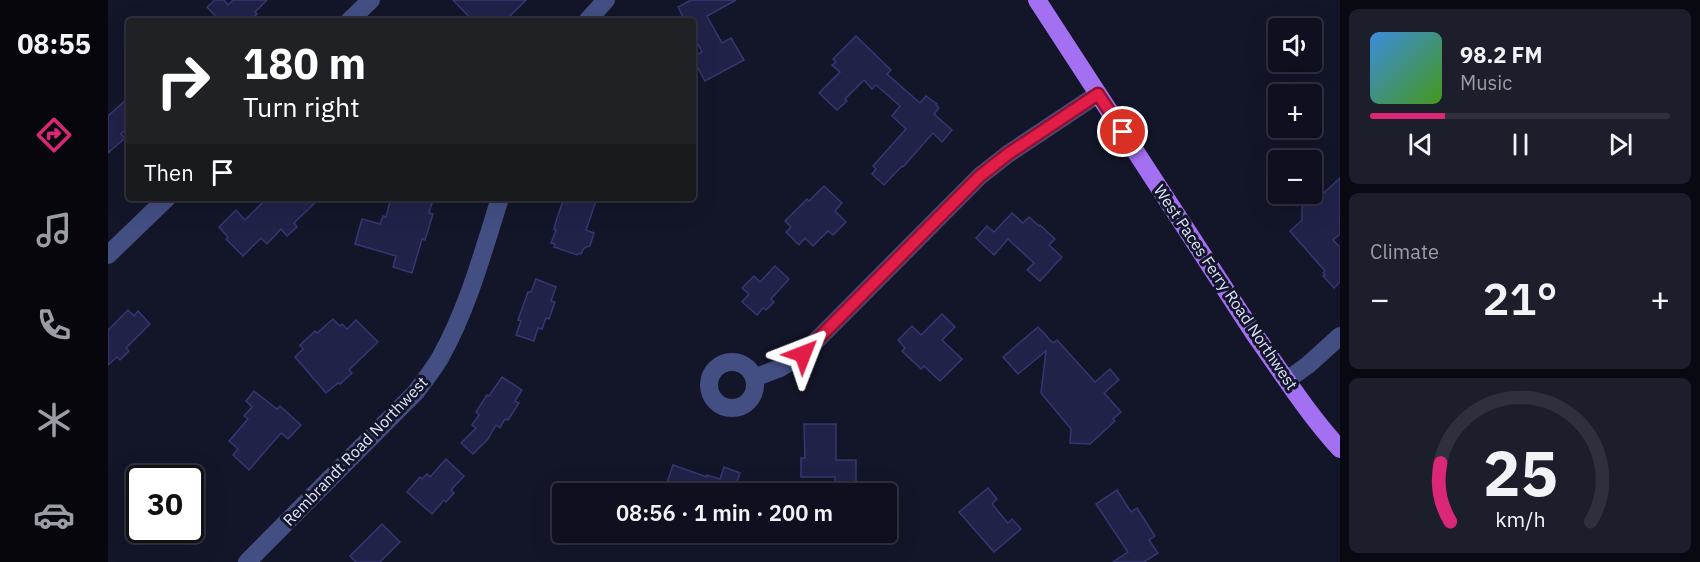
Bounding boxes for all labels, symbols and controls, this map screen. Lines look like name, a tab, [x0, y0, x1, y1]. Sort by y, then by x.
map controls	[1268, 18, 1322, 204]
button: sound	[1268, 18, 1322, 72]
text: 08:55	[17, 26, 91, 61]
text: 180 m	[243, 36, 366, 91]
text: 98.2 FM	[1460, 40, 1543, 69]
icon: right	[144, 42, 222, 120]
text: Music	[1460, 69, 1512, 96]
button: +	[1268, 84, 1322, 138]
text: Turn right	[243, 89, 360, 124]
pin	[1097, 106, 1148, 157]
icon: directions	[33, 114, 75, 156]
icon: arrive	[1106, 115, 1139, 148]
icon: previous	[1404, 128, 1437, 161]
icon: pause	[1504, 128, 1537, 161]
icon: next	[1604, 128, 1637, 161]
button: −	[1268, 150, 1322, 204]
icon: arrive	[206, 156, 239, 189]
text: Then	[144, 158, 194, 187]
street label: West Paces Ferry Road Northwest	[1150, 181, 1302, 393]
icon: music	[33, 209, 75, 251]
text: Climate	[1370, 238, 1439, 265]
text: 21°	[1482, 269, 1558, 327]
text: −	[1370, 277, 1390, 320]
text: +	[1650, 277, 1670, 320]
icon: phone	[33, 304, 75, 346]
position arrow	[771, 322, 835, 386]
street label: Rembrandt Road Northwest	[278, 372, 432, 530]
icon: climate	[33, 399, 75, 441]
text: 25	[1483, 433, 1557, 514]
speed limit sign: 30	[126, 465, 204, 543]
icon: car	[33, 494, 75, 536]
text: 08:56 · 1 min · 200 m	[616, 498, 833, 527]
text: km/h	[1495, 506, 1545, 534]

